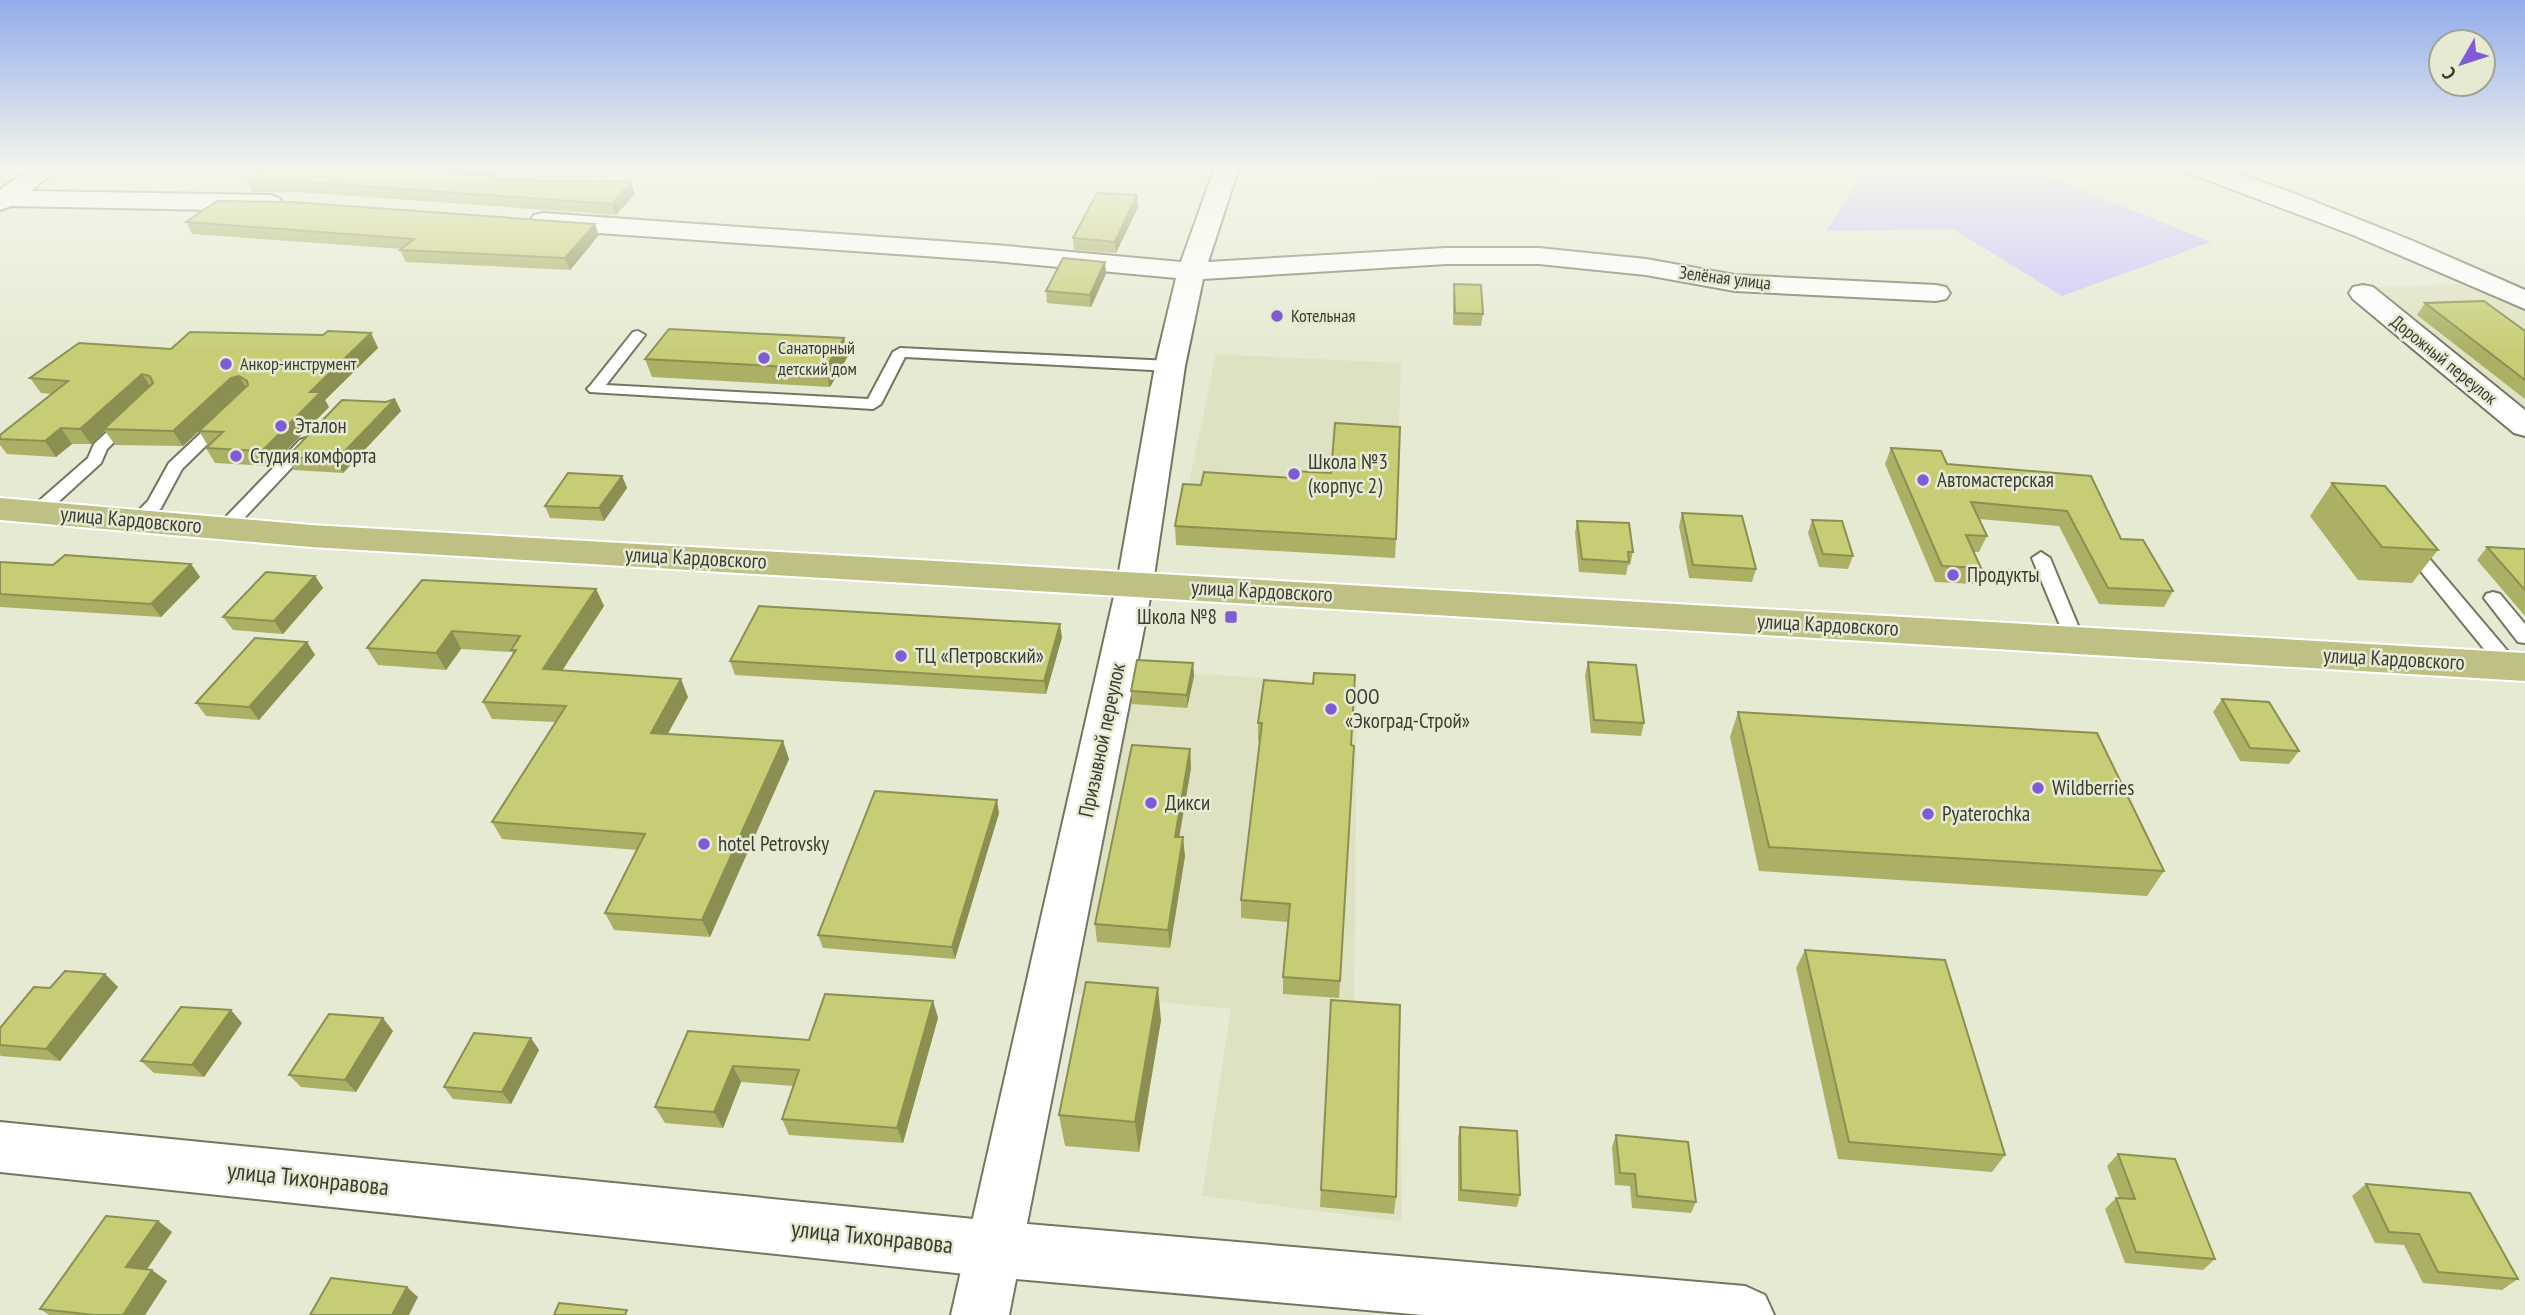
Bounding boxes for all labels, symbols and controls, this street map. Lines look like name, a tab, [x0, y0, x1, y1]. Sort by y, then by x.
north arrow	[2427, 28, 2497, 98]
text: С	[2437, 63, 2461, 85]
street label: Зелёная улица	[1678, 260, 1772, 295]
place label: Котельная	[1291, 304, 1355, 327]
marker: Котельная	[1269, 308, 1285, 324]
street label: Дорожный переулок	[2386, 310, 2502, 410]
place label: Санаторный детский дом	[778, 336, 857, 380]
marker: Санаторный детский дом	[756, 350, 772, 366]
place label: Анкор-инструмент	[240, 352, 357, 375]
marker: Анкор-инструмент	[218, 356, 234, 372]
place label: Эталон	[295, 412, 347, 439]
marker: Эталон	[273, 418, 289, 434]
place label: Студия комфорта	[250, 442, 377, 469]
marker: Студия комфорта	[228, 448, 244, 464]
place label: Школа №3 (корпус 2)	[1308, 448, 1388, 499]
marker: Школа №3 (корпус 2)	[1286, 466, 1302, 482]
place label: Автомастерская	[1937, 466, 2054, 493]
marker: Автомастерская	[1915, 472, 1931, 488]
street label: улица Кардовского	[59, 500, 203, 539]
street label: улица Кардовского	[625, 540, 767, 575]
place label: Продукты	[1967, 561, 2040, 588]
marker: Продукты	[1945, 567, 1961, 583]
street label: улица Кардовского	[1191, 573, 1333, 608]
place label: Школа №8	[1137, 603, 1217, 630]
street label: улица Кардовского	[1757, 607, 1899, 642]
marker: Школа №8	[1223, 609, 1239, 625]
street label: улица Кардовского	[2323, 641, 2465, 676]
place label: ТЦ «Петровский»	[915, 642, 1044, 669]
marker: ТЦ «Петровский»	[893, 648, 909, 664]
street label: Призывной переулок	[1072, 660, 1131, 819]
place label: ООО «Экоград-Строй»	[1345, 683, 1470, 734]
marker: ООО «Экоград-Строй»	[1323, 701, 1339, 717]
place label: Wildberries	[2052, 774, 2134, 801]
marker: Wildberries	[2030, 780, 2046, 796]
place label: Дикси	[1165, 789, 1210, 816]
marker: Дикси	[1143, 795, 1159, 811]
place label: Pyaterochka	[1942, 800, 2030, 827]
marker: Pyaterochka	[1920, 806, 1936, 822]
place label: hotel Petrovsky	[718, 830, 829, 857]
marker: hotel Petrovsky	[696, 836, 712, 852]
street label: улица Тихонравова	[226, 1155, 390, 1202]
street label: улица Тихонравова	[790, 1213, 954, 1260]

